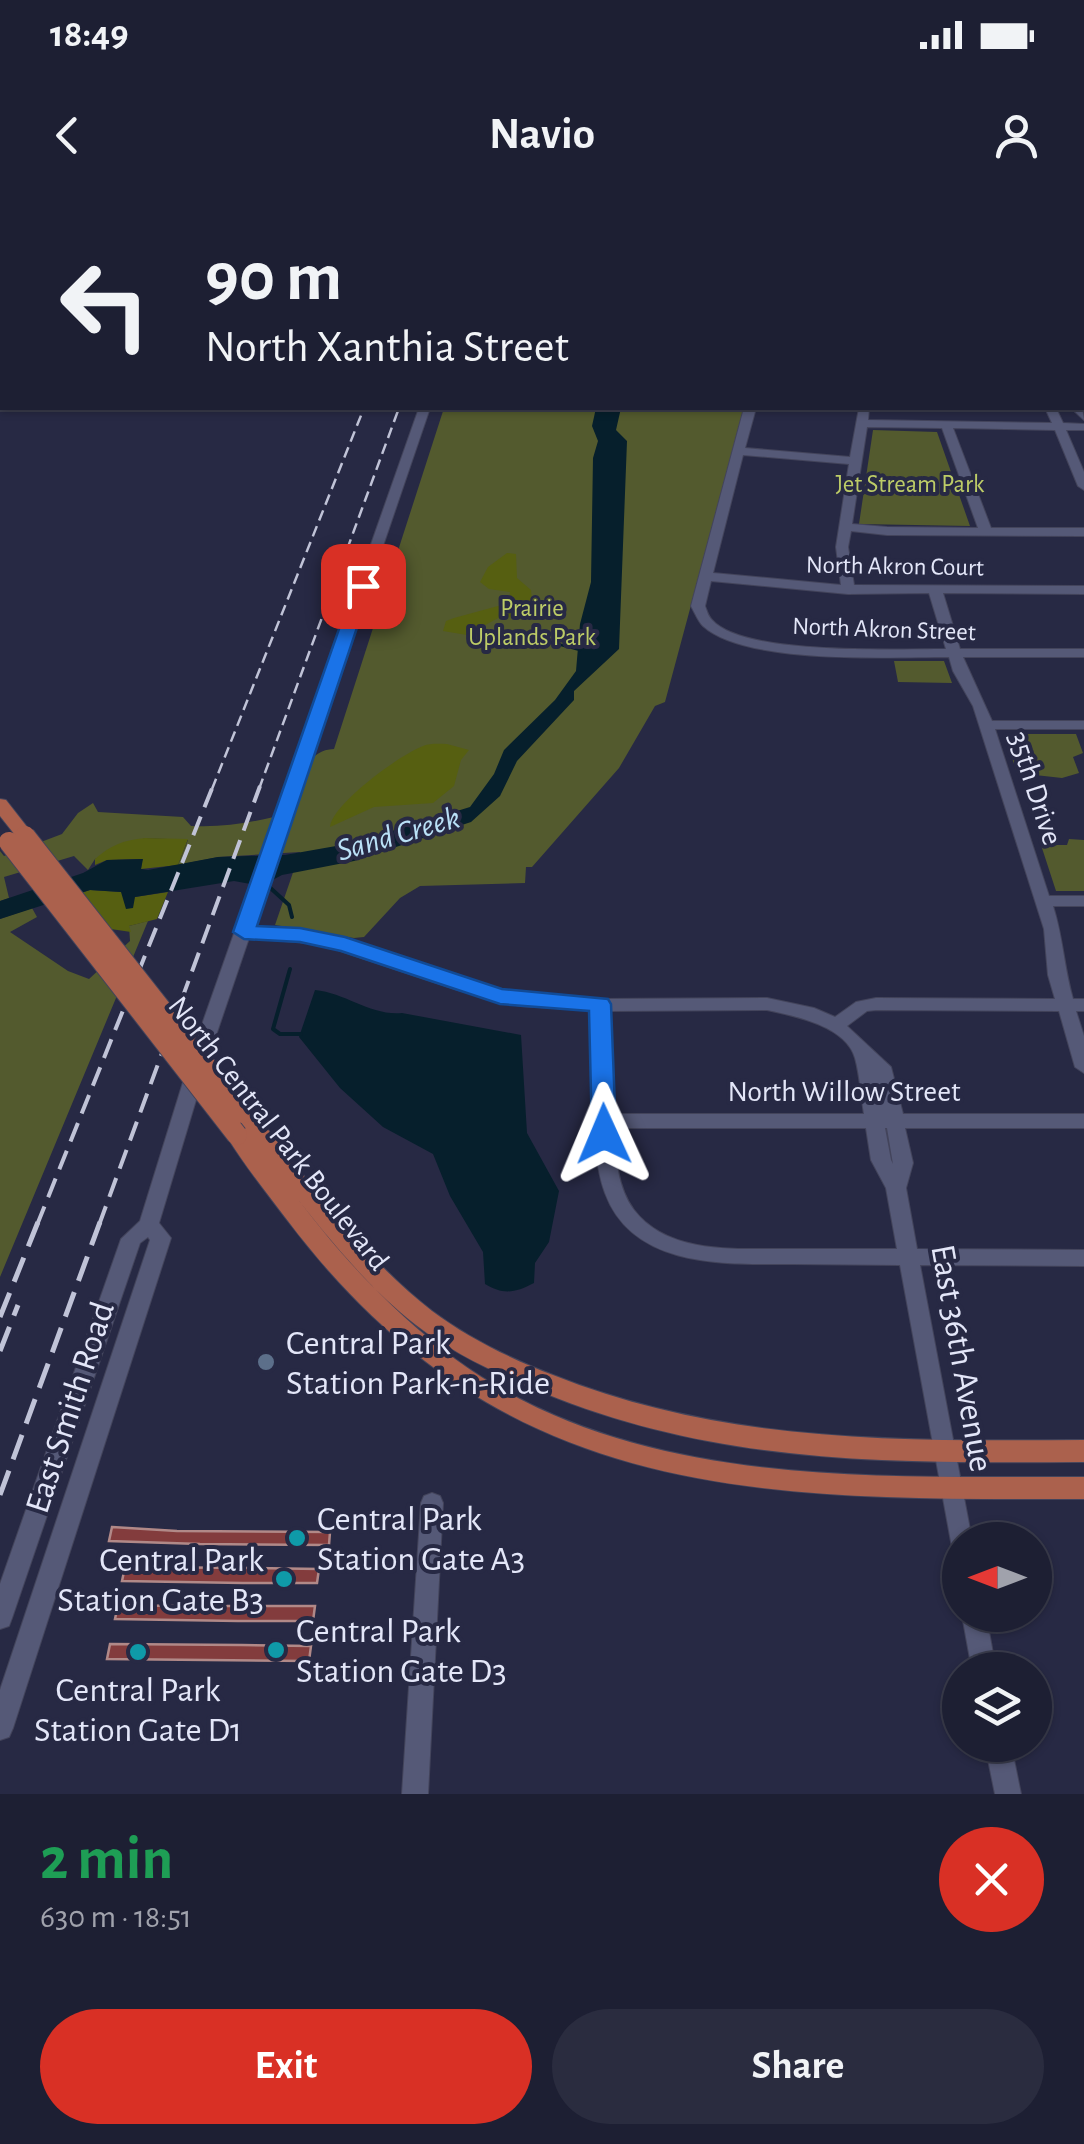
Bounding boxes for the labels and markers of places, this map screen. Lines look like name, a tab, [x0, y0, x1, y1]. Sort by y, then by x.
pin	[321, 544, 406, 629]
place label: Central Park Station Park-n-Ride	[286, 1326, 550, 1401]
marker: Central Park Station Park-n-Ride	[255, 1351, 277, 1373]
place label: Central Park Station Gate A3	[317, 1502, 525, 1577]
marker: Central Park Station Gate A3	[286, 1527, 308, 1549]
place label: Central Park Station Gate B3	[57, 1543, 264, 1618]
marker: Central Park Station Gate B3	[273, 1568, 295, 1590]
place label: Central Park Station Gate D3	[296, 1614, 507, 1689]
marker: Central Park Station Gate D3	[265, 1639, 287, 1661]
marker: Central Park Station Gate D1	[127, 1641, 149, 1663]
place label: Central Park Station Gate D1	[34, 1673, 242, 1748]

